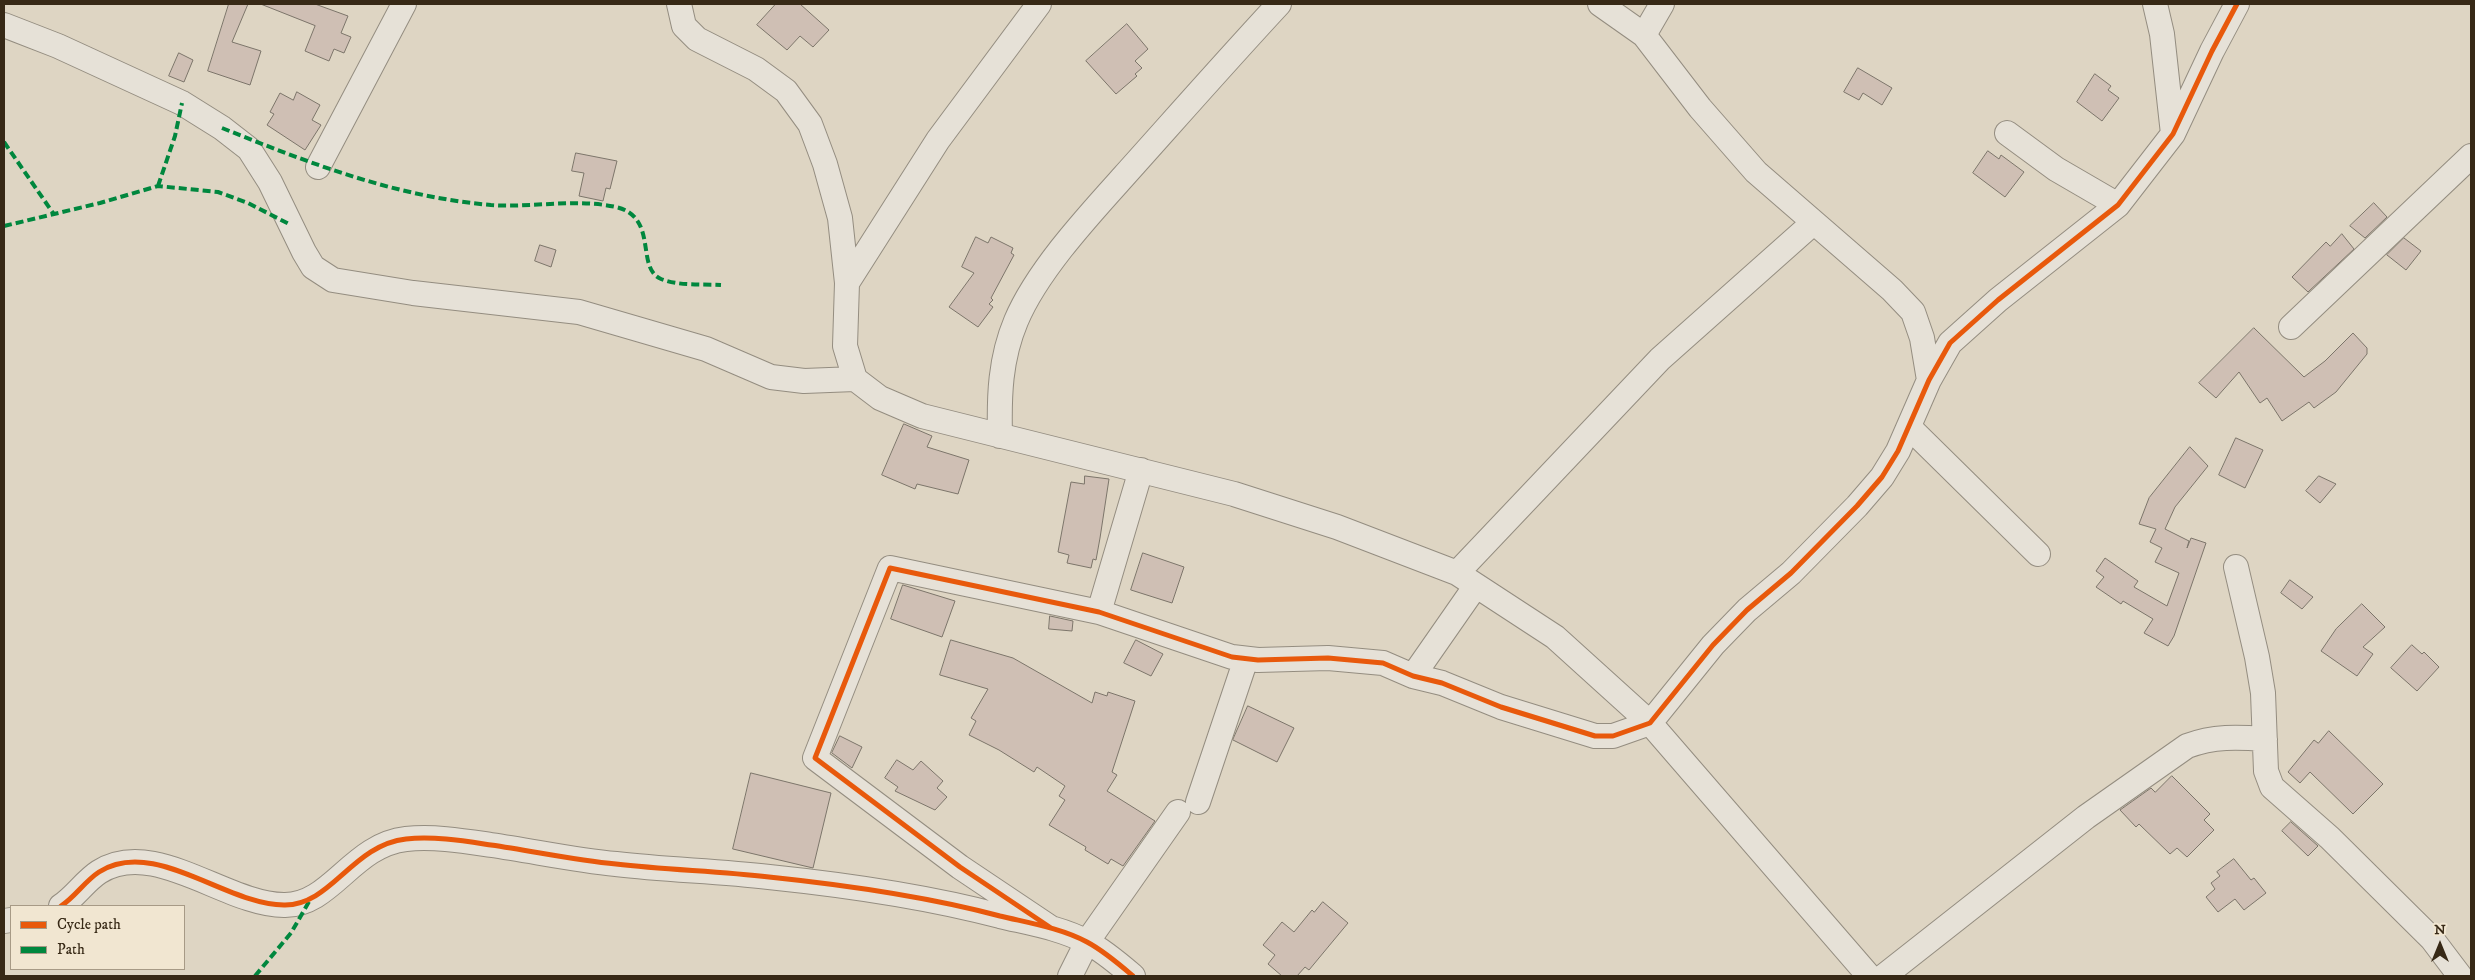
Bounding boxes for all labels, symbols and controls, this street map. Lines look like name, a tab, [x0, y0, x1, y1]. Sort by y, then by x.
legend	[10, 905, 185, 970]
text: Cycle path	[57, 915, 121, 934]
north arrow	[2415, 920, 2465, 970]
text: N	[2434, 921, 2446, 939]
text: Path	[57, 940, 85, 959]

